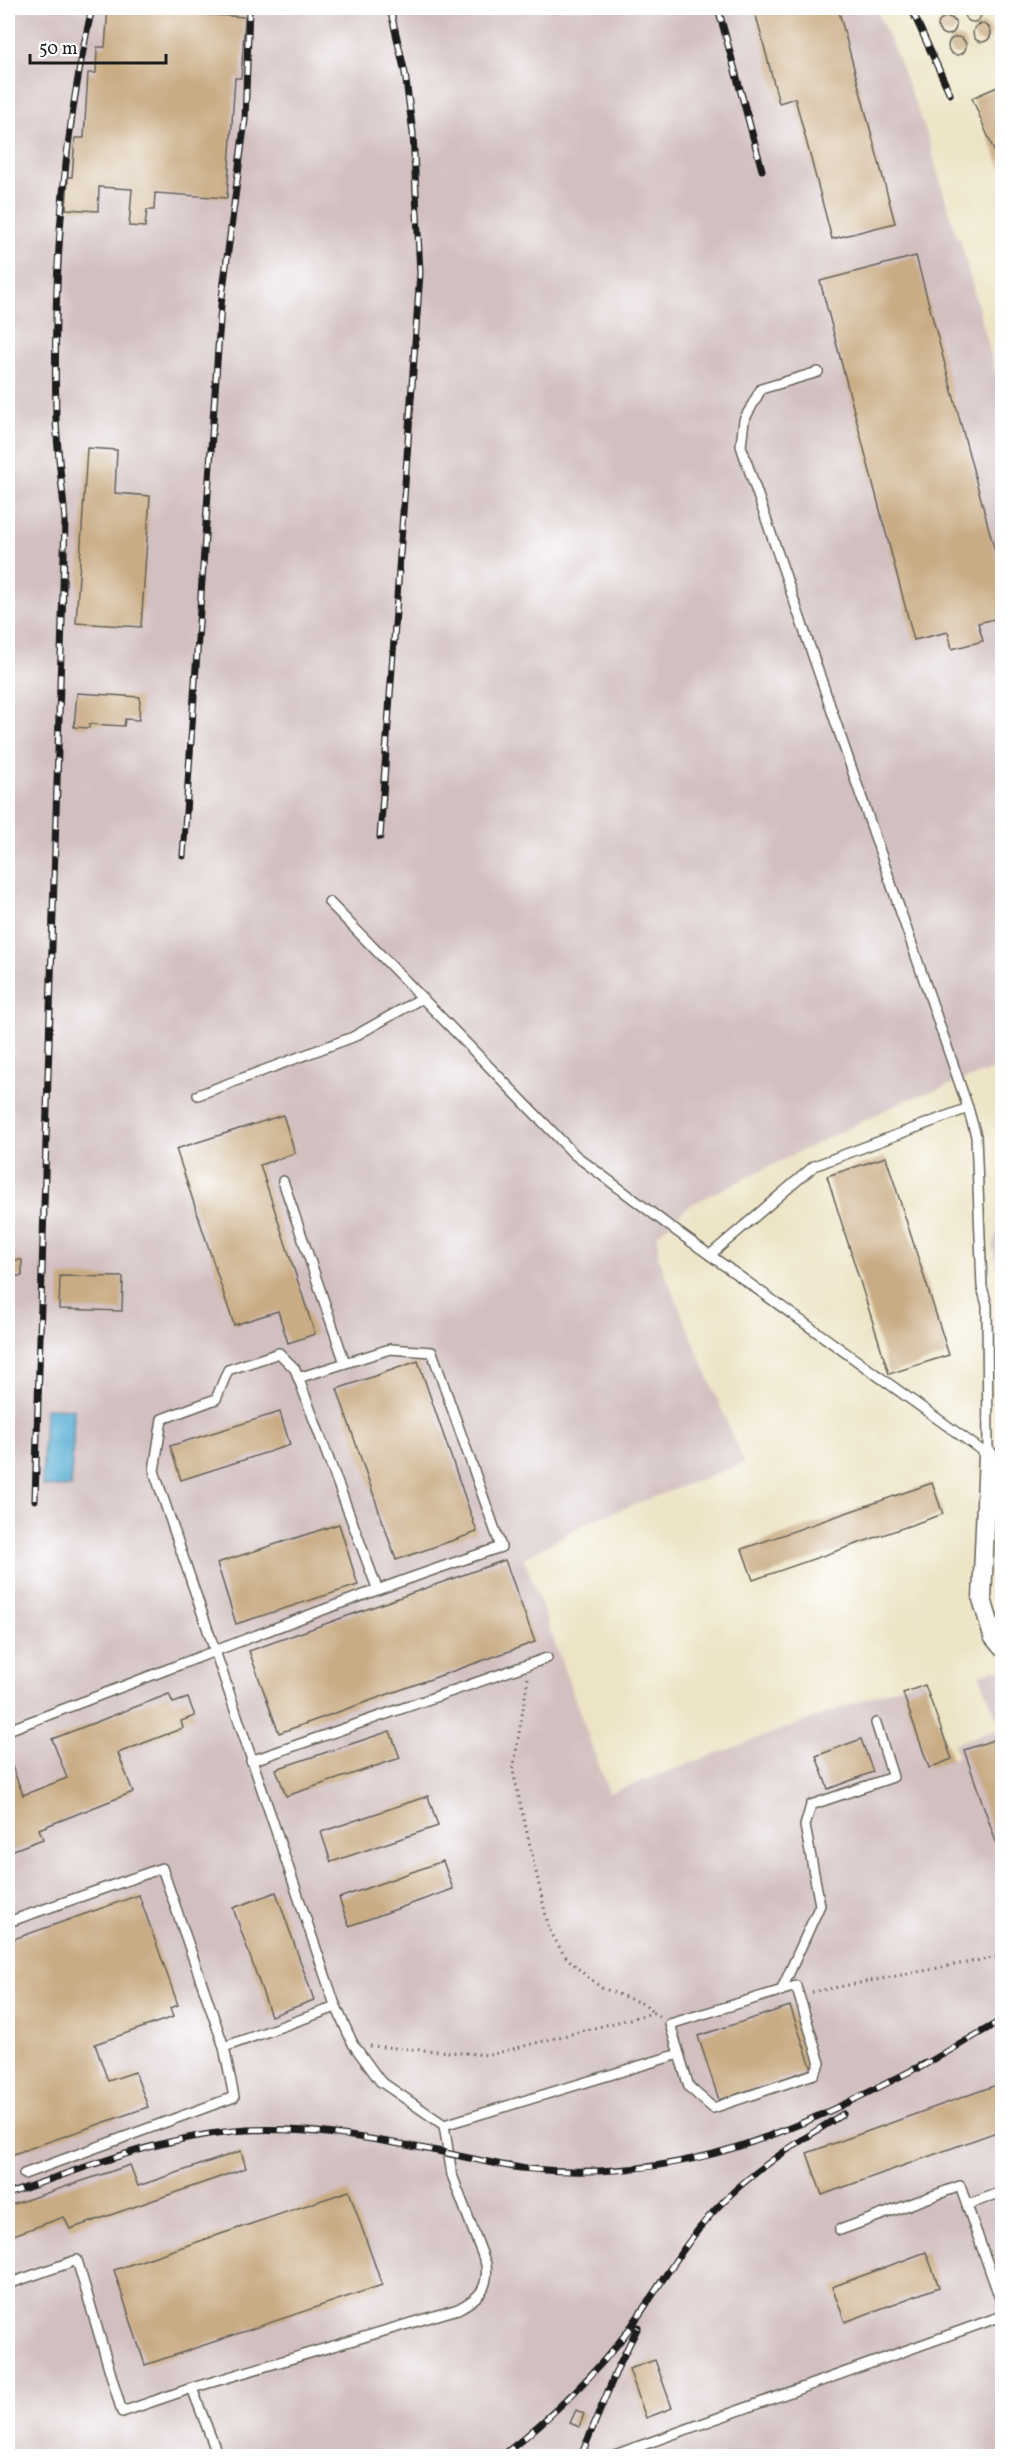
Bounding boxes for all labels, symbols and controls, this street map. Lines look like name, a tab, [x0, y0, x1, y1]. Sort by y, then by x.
scale bar	[30, 27, 166, 65]
text: 50 m	[39, 37, 78, 62]

